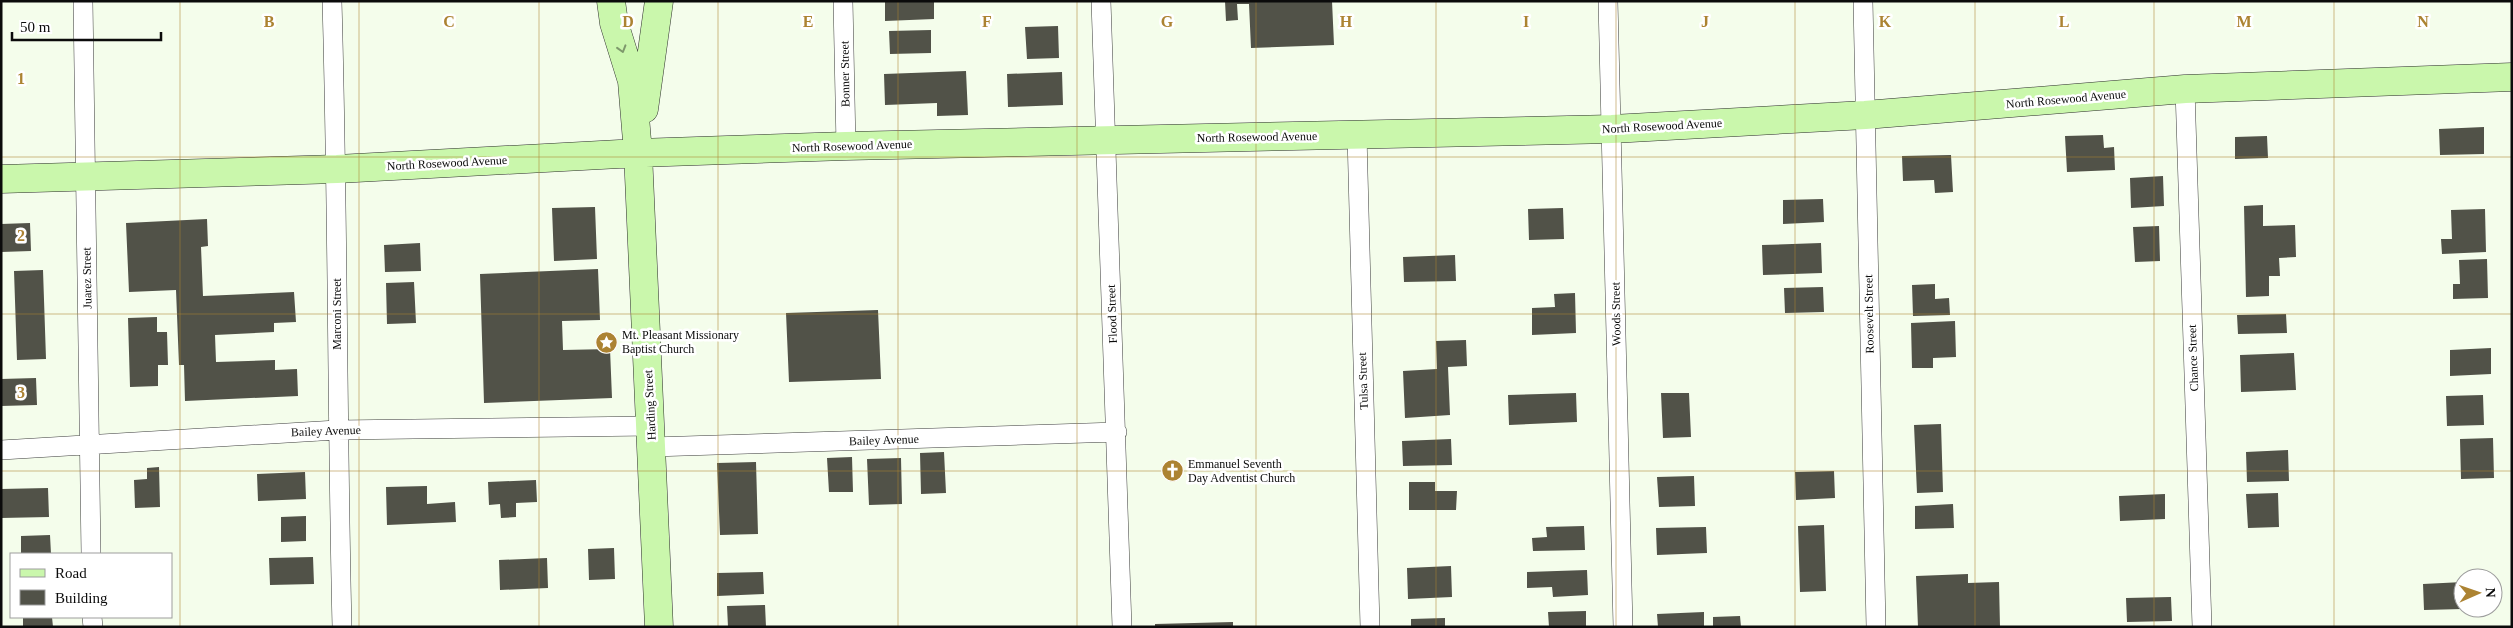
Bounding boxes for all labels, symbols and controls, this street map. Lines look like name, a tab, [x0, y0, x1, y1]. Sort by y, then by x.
scale bar	[12, 10, 161, 42]
text: B	[264, 13, 275, 30]
text: C	[443, 13, 455, 30]
text: D	[622, 13, 634, 30]
text: E	[803, 13, 813, 30]
text: F	[982, 13, 992, 30]
text: G	[1161, 13, 1174, 30]
text: H	[1340, 13, 1353, 30]
text: I	[1523, 13, 1529, 30]
text: J	[1701, 13, 1709, 30]
text: K	[1879, 13, 1892, 30]
text: L	[2059, 13, 2069, 30]
text: M	[2236, 13, 2252, 30]
text: N	[2417, 13, 2429, 30]
text: 50 m	[20, 19, 51, 35]
street label: Bonner Street	[837, 40, 853, 107]
one-way arrow	[617, 44, 627, 52]
text: 1	[17, 70, 25, 87]
street label: North Rosewood Avenue	[2005, 87, 2127, 111]
street label: North Rosewood Avenue	[1601, 116, 1723, 136]
street label: North Rosewood Avenue	[1197, 129, 1317, 145]
street label: North Rosewood Avenue	[792, 137, 912, 155]
street label: North Rosewood Avenue	[386, 153, 508, 173]
text: 2	[17, 227, 25, 244]
street label: Juarez Street	[79, 246, 95, 309]
street label: Roosevelt Street	[1861, 274, 1877, 354]
street label: Marconi Street	[330, 278, 344, 350]
street label: Woods Street	[1608, 281, 1624, 346]
street label: Flood Street	[1104, 284, 1120, 344]
street label: Chance Street	[2185, 324, 2201, 392]
place label: Mt. Pleasant Missionary Baptist Church	[622, 328, 739, 356]
place icon: Mt. Pleasant Missionary Baptist Church	[594, 330, 618, 354]
street label: Tulsa Street	[1355, 351, 1371, 410]
street label: Harding Street	[641, 369, 659, 440]
text: 3	[17, 384, 25, 401]
street label: Bailey Avenue	[291, 423, 361, 439]
street label: Bailey Avenue	[849, 432, 919, 448]
place label: Emmanuel Seventh Day Adventist Church	[1188, 457, 1295, 485]
church icon: Emmanuel Seventh Day Adventist Church	[1160, 459, 1184, 483]
legend	[10, 553, 172, 618]
text: Road	[55, 565, 87, 581]
north arrow	[2453, 568, 2503, 618]
text: N	[2483, 587, 2498, 598]
text: Building	[55, 590, 108, 606]

